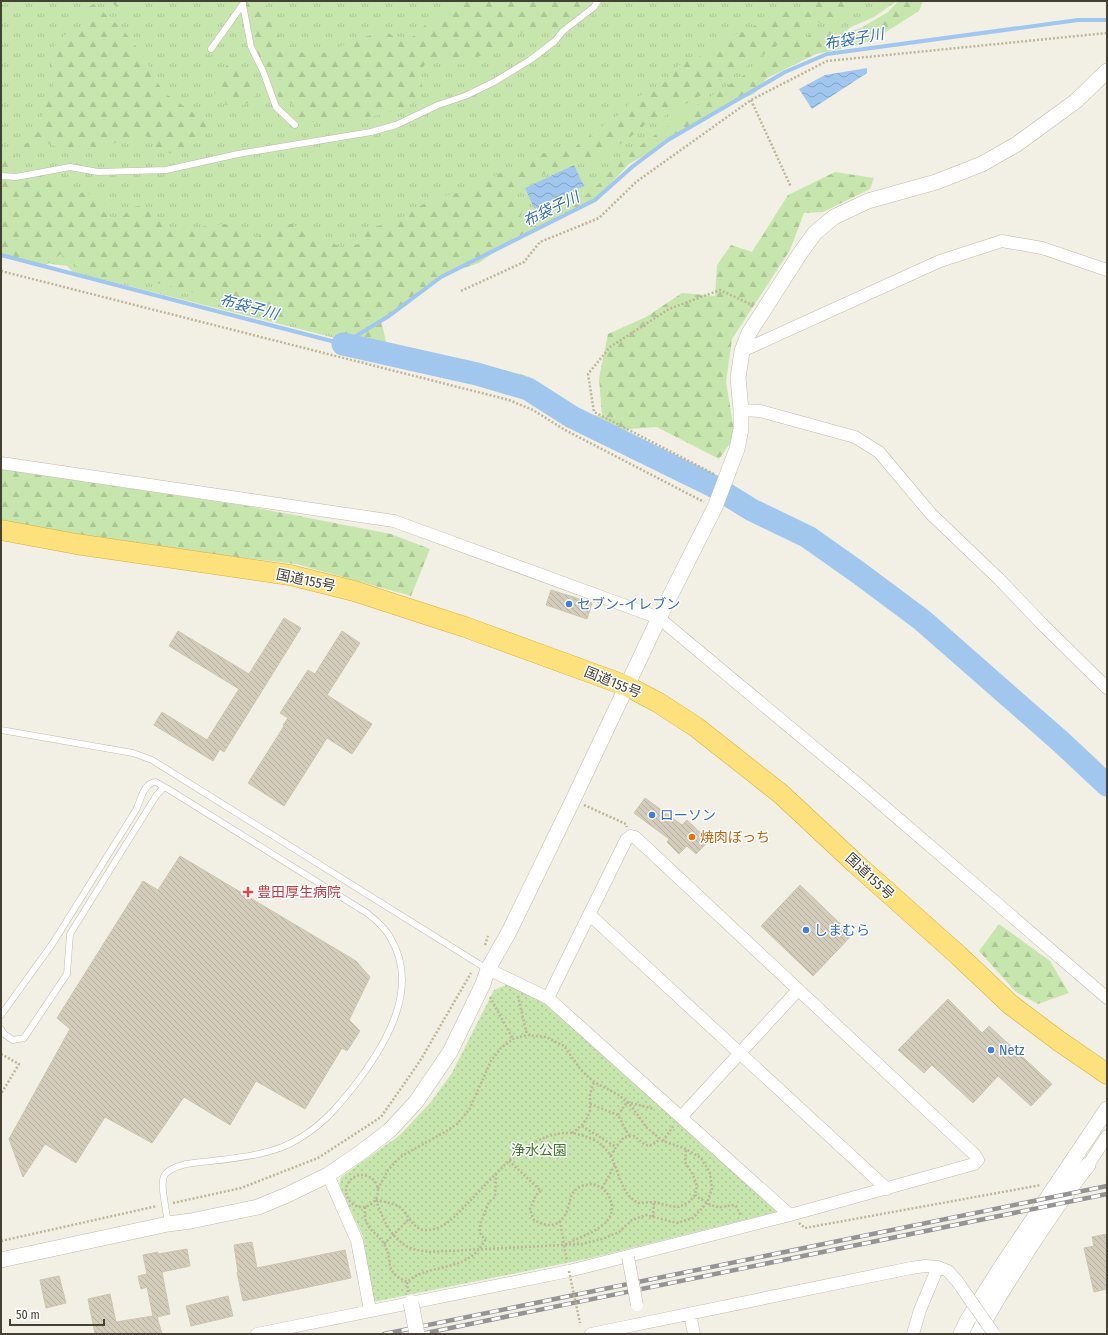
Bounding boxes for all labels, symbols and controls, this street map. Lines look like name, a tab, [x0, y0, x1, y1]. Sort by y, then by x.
water label: 布袋子川	[823, 25, 887, 53]
water label: 布袋子川	[520, 187, 584, 230]
water label: 布袋子川	[218, 291, 282, 324]
street label: 国道155号	[275, 566, 337, 595]
place label: セブン-イレブン	[577, 596, 680, 613]
marker: セブン-イレブン	[564, 599, 574, 609]
street label: 国道155号	[582, 663, 644, 702]
place label: ローソン	[660, 807, 716, 824]
marker: ローソン	[647, 810, 657, 820]
place label: 焼肉ぼっち	[700, 829, 770, 846]
marker: 焼肉ぼっち	[687, 832, 697, 842]
street label: 国道155号	[842, 850, 897, 903]
place label: 豊田厚生病院	[257, 884, 341, 901]
marker: 豊田厚生病院	[242, 886, 254, 898]
place label: しまむら	[814, 922, 870, 939]
marker: しまむら	[801, 925, 811, 935]
place label: Netz	[999, 1042, 1025, 1059]
marker: Netz	[986, 1045, 996, 1055]
park label: 浄水公園	[511, 1142, 567, 1159]
scale bar	[10, 1301, 104, 1327]
text: 50 m	[16, 1308, 40, 1322]

